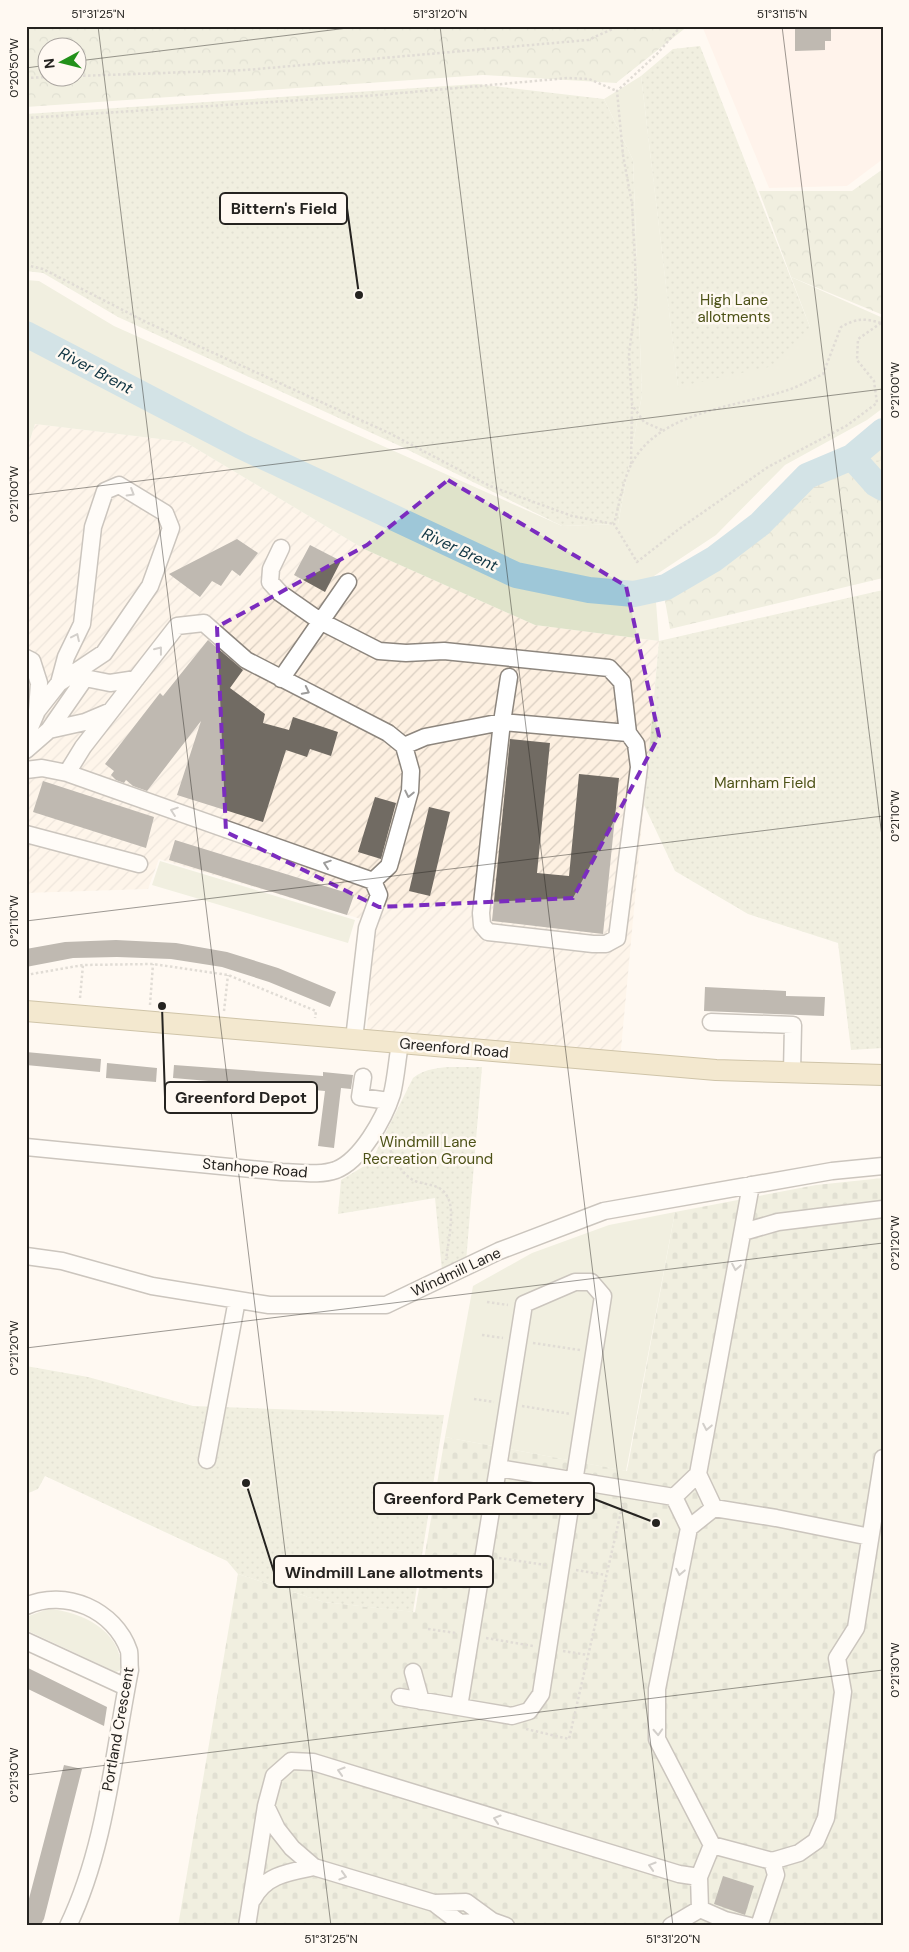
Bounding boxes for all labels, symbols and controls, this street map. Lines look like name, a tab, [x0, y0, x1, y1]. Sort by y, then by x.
text: 51°31'25"N	[71, 6, 125, 22]
text: 51°31'20"N	[413, 6, 467, 22]
text: 51°31'15"N	[757, 6, 807, 22]
text: 0°20'50"W	[6, 38, 22, 98]
north arrow	[38, 38, 88, 88]
text: N	[40, 57, 59, 70]
callout: Bittern's Field	[220, 193, 347, 224]
text: Bittern's Field	[231, 198, 337, 219]
park label: High Lane allotments	[697, 290, 771, 327]
water label: River Brent	[55, 342, 137, 399]
text: 0°21'00"W	[887, 361, 903, 418]
text: 0°21'00"W	[6, 465, 22, 522]
one-way arrow	[126, 486, 135, 496]
water label: River Brent	[419, 523, 502, 576]
one-way arrow	[69, 633, 80, 642]
one-way arrow	[153, 646, 162, 655]
one-way arrow	[300, 685, 309, 695]
park label: Marnham Field	[714, 773, 816, 793]
one-way arrow	[404, 790, 415, 799]
text: 0°21'10"W	[887, 790, 903, 842]
one-way arrow	[170, 806, 179, 816]
one-way arrow	[323, 860, 332, 870]
text: 0°21'10"W	[6, 895, 22, 947]
street label: Greenford Road	[399, 1033, 509, 1063]
callout: Greenford Depot	[165, 1082, 317, 1113]
text: Greenford Depot	[175, 1087, 307, 1108]
park label: Windmill Lane Recreation Ground	[363, 1132, 493, 1169]
street label: Stanhope Road	[201, 1153, 309, 1183]
text: 0°21'20"W	[887, 1215, 903, 1271]
street label: Windmill Lane	[408, 1242, 504, 1302]
one-way arrow	[732, 1263, 742, 1272]
text: 0°21'20"W	[6, 1320, 22, 1376]
one-way arrow	[702, 1423, 712, 1432]
callout: Greenford Park Cemetery	[374, 1483, 594, 1514]
text: Greenford Park Cemetery	[384, 1488, 585, 1509]
callout: Windmill Lane allotments	[274, 1556, 493, 1587]
text: Windmill Lane allotments	[285, 1562, 483, 1583]
one-way arrow	[676, 1568, 686, 1577]
text: 0°21'30"W	[887, 1642, 903, 1698]
street label: Portland Crescent	[97, 1665, 139, 1793]
one-way arrow	[652, 1729, 663, 1737]
text: 0°21'30"W	[6, 1747, 22, 1803]
one-way arrow	[338, 1766, 346, 1776]
one-way arrow	[493, 1814, 501, 1824]
one-way arrow	[648, 1862, 657, 1872]
one-way arrow	[339, 1870, 347, 1880]
text: 51°31'25"N	[304, 1931, 358, 1947]
text: 51°31'20"N	[646, 1931, 700, 1947]

